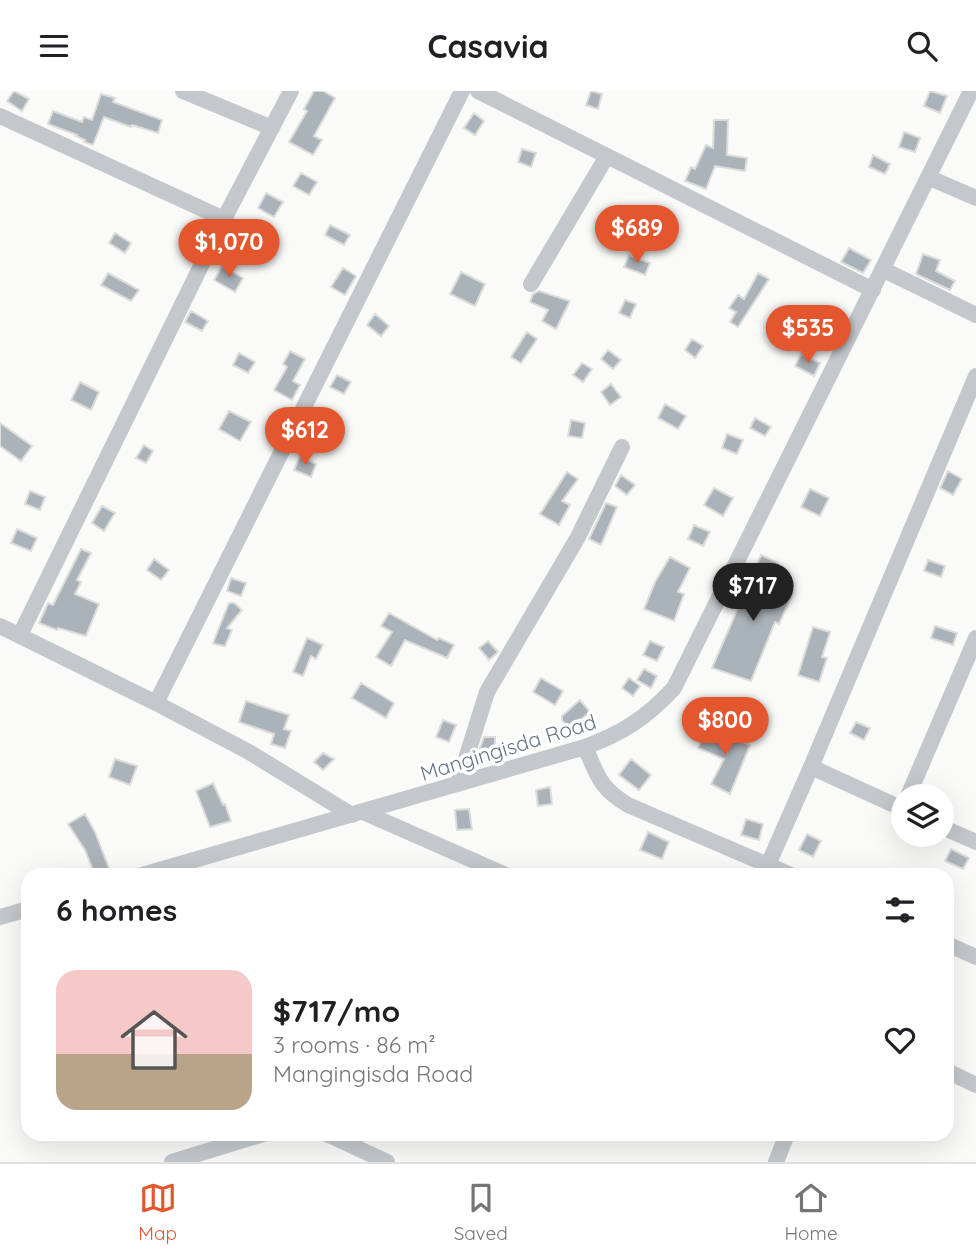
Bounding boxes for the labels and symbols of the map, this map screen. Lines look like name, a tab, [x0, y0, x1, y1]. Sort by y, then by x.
pin: $689	[596, 205, 678, 265]
pin: $1,070	[172, 219, 286, 279]
pin: $535	[767, 306, 849, 365]
pin: $612	[264, 407, 346, 467]
pin: $717	[712, 563, 794, 623]
pin: $800	[684, 697, 766, 757]
street label: Mangingisda Road	[417, 708, 599, 786]

